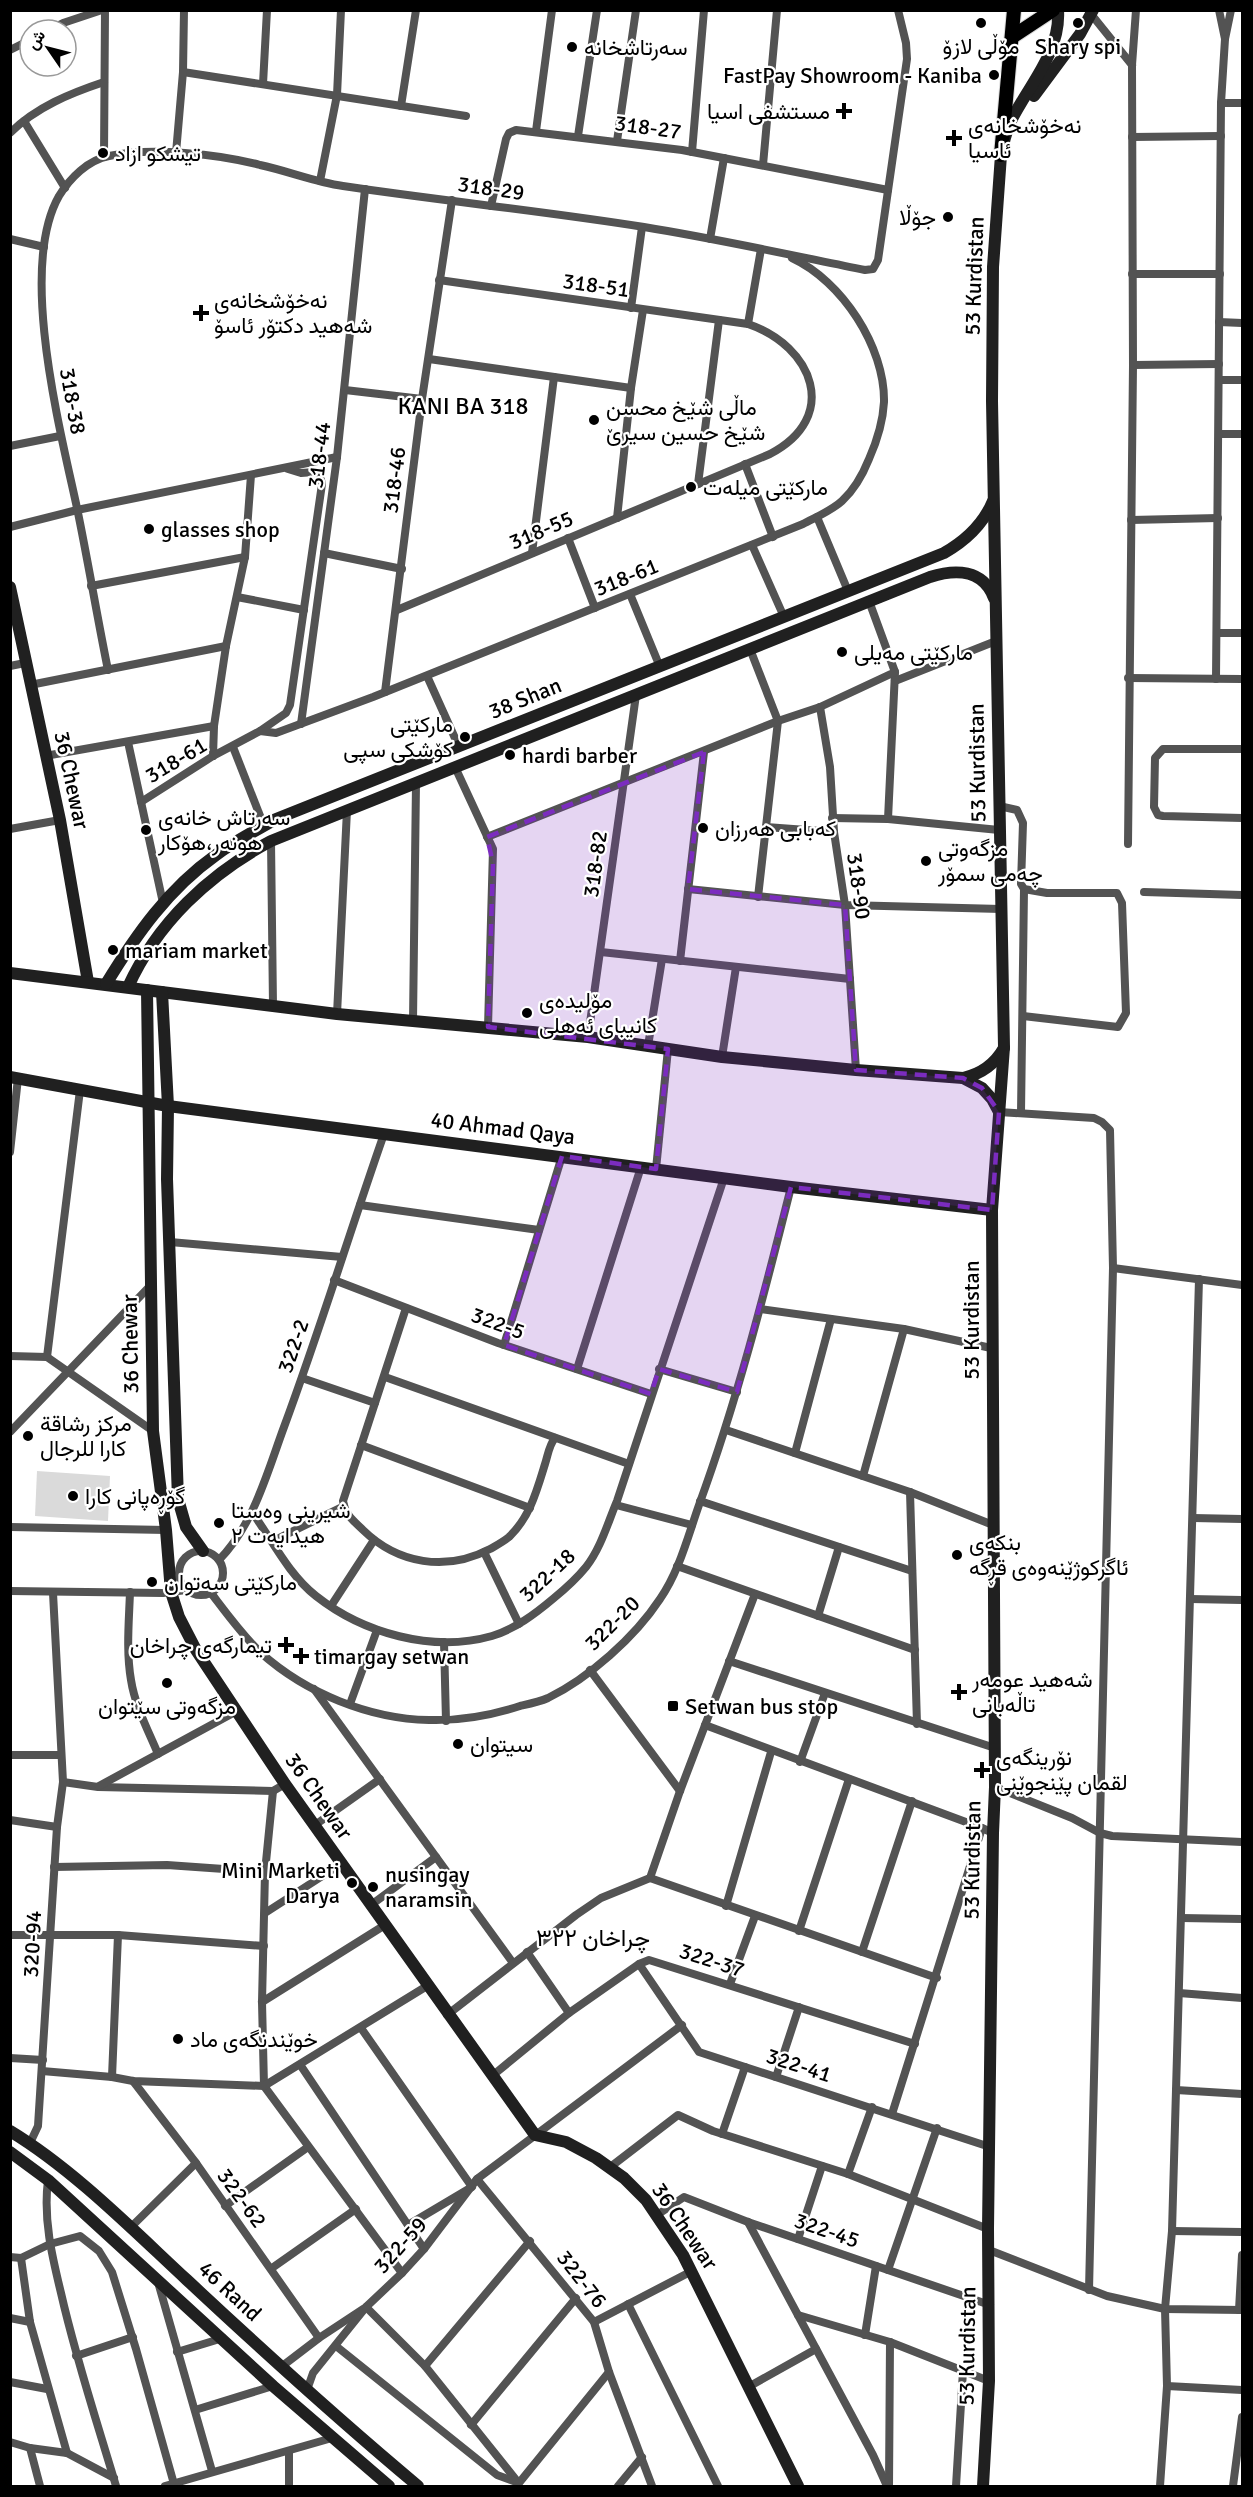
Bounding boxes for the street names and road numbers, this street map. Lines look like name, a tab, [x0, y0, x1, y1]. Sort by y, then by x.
street label: 318-27	[613, 109, 683, 145]
street label: 318-29	[456, 170, 526, 206]
street label: 53 Kurdistan	[958, 216, 990, 336]
street label: 318-51	[561, 267, 631, 303]
street label: 318-38	[54, 366, 92, 436]
street label: 318-44	[302, 420, 337, 490]
street label: 318-46	[377, 445, 411, 515]
street label: 318-55	[505, 504, 577, 556]
street label: 318-61	[590, 552, 662, 602]
street label: 38 Shan	[485, 671, 565, 725]
street label: 53 Kurdistan	[962, 703, 992, 823]
street label: 36 Chewar	[48, 729, 96, 831]
street label: 318-61	[140, 731, 212, 789]
street label: 318-82	[577, 829, 613, 899]
street label: 318-90	[841, 851, 877, 921]
street label: 40 Ahmad Qaya	[429, 1106, 577, 1150]
street label: 53 Kurdistan	[958, 1260, 985, 1380]
street label: 36 Chewar	[116, 1294, 144, 1394]
street label: 322-5	[467, 1301, 529, 1345]
street label: 322-2	[271, 1315, 315, 1377]
street label: 322-18	[513, 1542, 581, 1608]
street label: 322-20	[579, 1590, 645, 1656]
street label: 36 Chewar	[279, 1747, 359, 1845]
street label: 53 Kurdistan	[957, 1800, 987, 1920]
street label: 320-94	[17, 1910, 47, 1978]
street label: 322-37	[676, 1937, 748, 1983]
street label: 322-41	[763, 2042, 835, 2088]
street label: 322-62	[211, 2163, 273, 2233]
street label: 36 Chewar	[646, 2177, 724, 2275]
street label: 322-45	[791, 2206, 863, 2254]
street label: 322-59	[368, 2211, 432, 2279]
street label: 322-76	[551, 2245, 613, 2313]
street label: 46 Rand	[193, 2255, 267, 2327]
street label: 53 Kurdistan	[952, 2286, 982, 2406]

